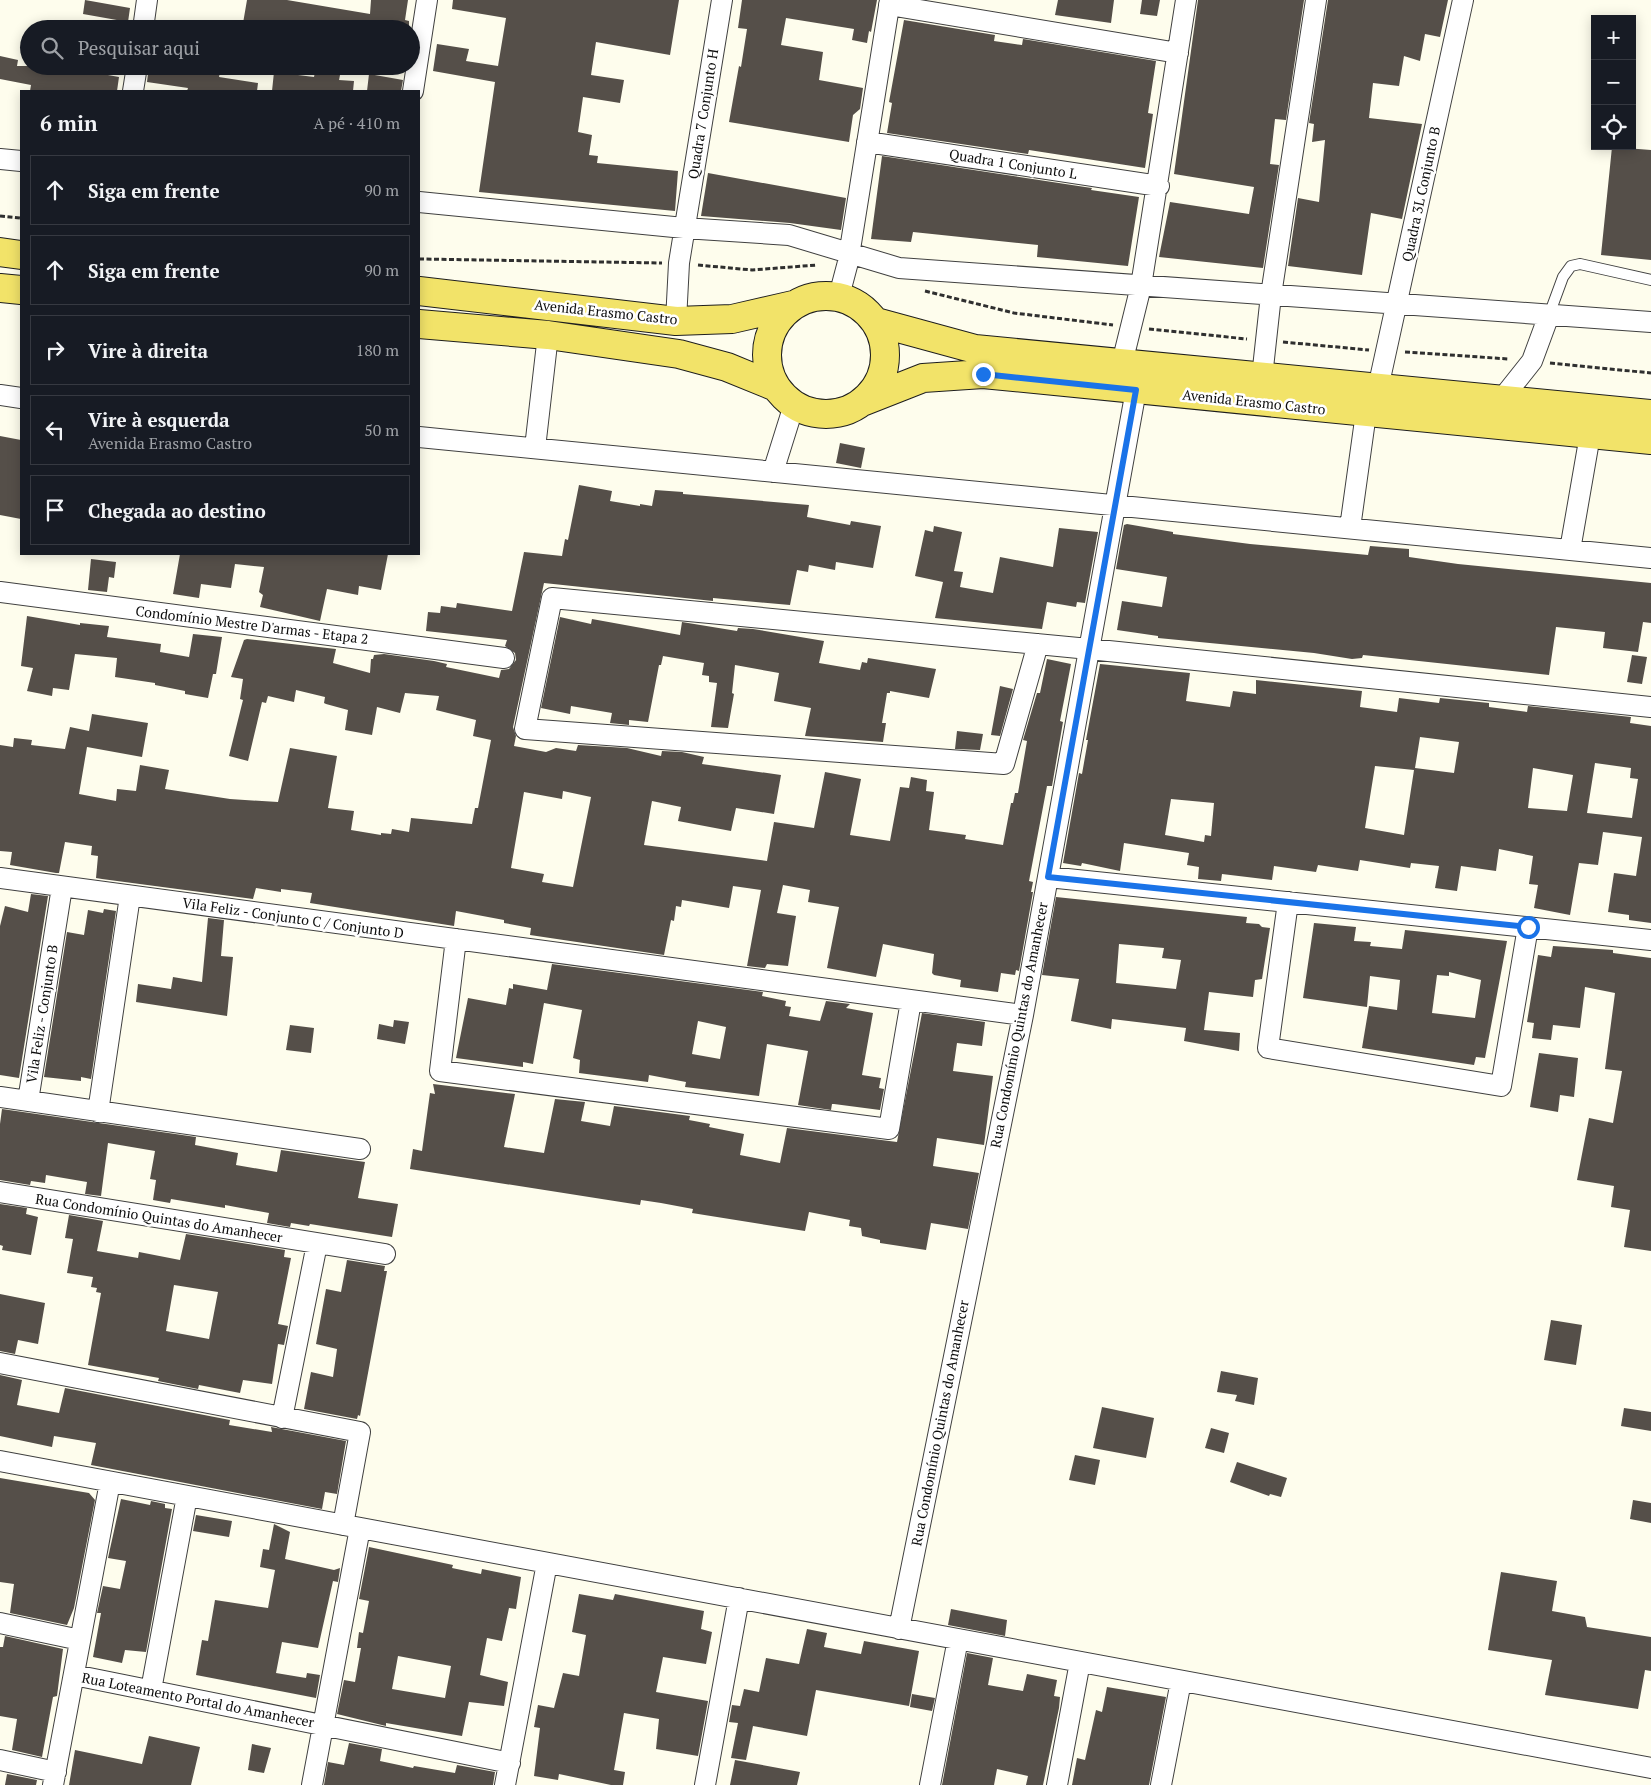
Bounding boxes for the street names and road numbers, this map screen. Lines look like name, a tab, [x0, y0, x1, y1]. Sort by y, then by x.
street label: Quadra 7 Conjunto H	[683, 47, 722, 180]
street label: Quadra 3L Conjunto B	[1397, 125, 1444, 263]
street label: Quadra 1 Conjunto L	[948, 144, 1079, 183]
street label: Avenida Erasmo Castro	[534, 295, 679, 328]
street label: Avenida Erasmo Castro	[1182, 385, 1327, 418]
street label: Condomínio Mestre D'armas - Etapa 2	[135, 601, 370, 648]
street label: Vila Feliz - Conjunto C / Conjunto D	[181, 893, 405, 942]
street label: Rua Condomínio Quintas do Amanhecer	[985, 900, 1052, 1149]
street label: Vila Feliz - Conjunto B	[21, 943, 62, 1085]
street label: Rua Condomínio Quintas do Amanhecer	[34, 1189, 285, 1247]
street label: Rua Condomínio Quintas do Amanhecer	[906, 1298, 973, 1547]
street label: Rua Loteamento Portal do Amanhecer	[80, 1668, 317, 1731]

